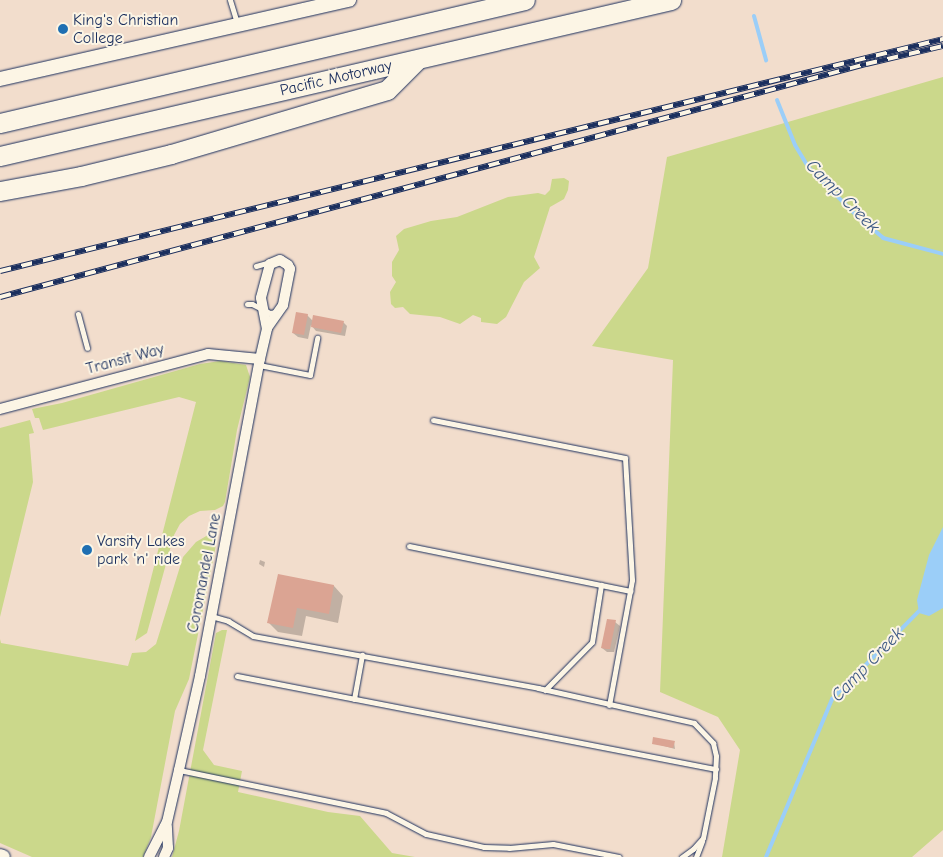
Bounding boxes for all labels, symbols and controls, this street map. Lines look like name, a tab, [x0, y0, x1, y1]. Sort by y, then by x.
place label: King's Christian College	[73, 10, 178, 48]
marker: King's Christian College	[57, 23, 69, 35]
street label: Pacific Motorway	[278, 56, 394, 100]
water label: Camp Creek	[801, 156, 883, 238]
street label: Transit Way	[84, 339, 166, 379]
street label: Coromandel Lane	[183, 512, 225, 634]
place label: Varsity Lakes park 'n' ride	[97, 531, 185, 569]
marker: Varsity Lakes park 'n' ride	[81, 544, 93, 556]
water label: Camp Creek	[827, 623, 909, 707]

